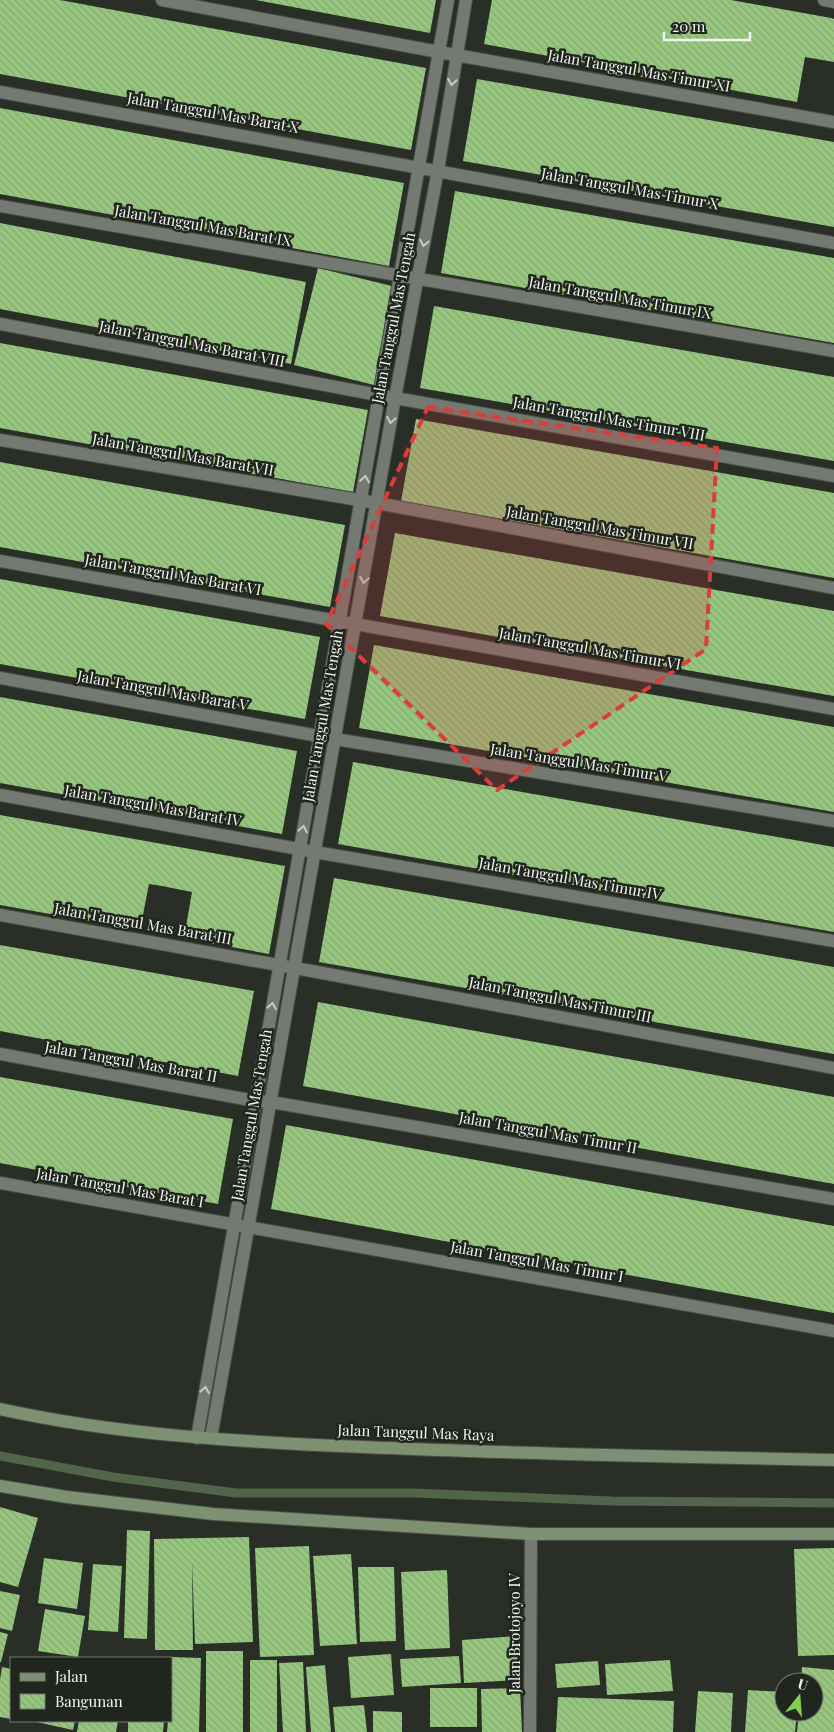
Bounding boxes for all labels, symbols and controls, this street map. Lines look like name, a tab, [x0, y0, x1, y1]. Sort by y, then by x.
scale bar	[664, 10, 750, 42]
text: 20 m	[672, 16, 706, 36]
street label: Jalan Tanggul Mas Timur XI	[545, 44, 732, 96]
one-way arrow	[447, 79, 458, 87]
street label: Jalan Tanggul Mas Barat X	[125, 87, 301, 137]
street label: Jalan Tanggul Mas Timur X	[539, 162, 721, 214]
street label: Jalan Tanggul Mas Barat IX	[112, 199, 294, 251]
street label: Jalan Tanggul Mas Tengah	[366, 230, 419, 406]
one-way arrow	[419, 238, 430, 247]
street label: Jalan Tanggul Mas Timur IX	[526, 271, 714, 323]
street label: Jalan Tanggul Mas Barat VIII	[97, 315, 287, 371]
street label: Jalan Tanggul Mas Timur VIII	[511, 391, 707, 445]
one-way arrow	[387, 415, 397, 424]
street label: Jalan Tanggul Mas Barat VII	[90, 428, 275, 480]
one-way arrow	[359, 475, 369, 483]
street label: Jalan Tanggul Mas Timur VII	[504, 501, 695, 553]
street label: Jalan Tanggul Mas Barat VI	[82, 548, 263, 599]
one-way arrow	[359, 575, 369, 584]
street label: Jalan Tanggul Mas Timur VI	[497, 622, 683, 674]
street label: Jalan Tanggul Mas Tengah	[297, 628, 347, 804]
street label: Jalan Tanggul Mas Barat V	[75, 665, 251, 715]
street label: Jalan Tanggul Mas Timur V	[488, 738, 670, 786]
street label: Jalan Tanggul Mas Barat IV	[62, 779, 244, 831]
one-way arrow	[298, 824, 308, 833]
street label: Jalan Tanggul Mas Timur IV	[476, 852, 664, 904]
street label: Jalan Tanggul Mas Barat III	[52, 897, 234, 948]
street label: Jalan Tanggul Mas Timur III	[466, 971, 653, 1027]
one-way arrow	[267, 1002, 277, 1010]
street label: Jalan Tanggul Mas Tengah	[226, 1027, 276, 1203]
street label: Jalan Tanggul Mas Barat II	[42, 1036, 219, 1086]
street label: Jalan Tanggul Mas Timur II	[457, 1106, 639, 1158]
street label: Jalan Tanggul Mas Barat I	[34, 1162, 206, 1212]
street label: Jalan Tanggul Mas Timur I	[448, 1236, 625, 1286]
one-way arrow	[200, 1386, 210, 1395]
street label: Jalan Tanggul Mas Raya	[336, 1419, 495, 1445]
street label: Jalan Brotojoyo IV	[504, 1573, 524, 1694]
legend	[10, 1657, 172, 1722]
text: Jalan	[54, 1666, 88, 1686]
north arrow	[774, 1672, 824, 1722]
text: U	[796, 1674, 811, 1695]
text: Bangunan	[55, 1691, 123, 1711]

